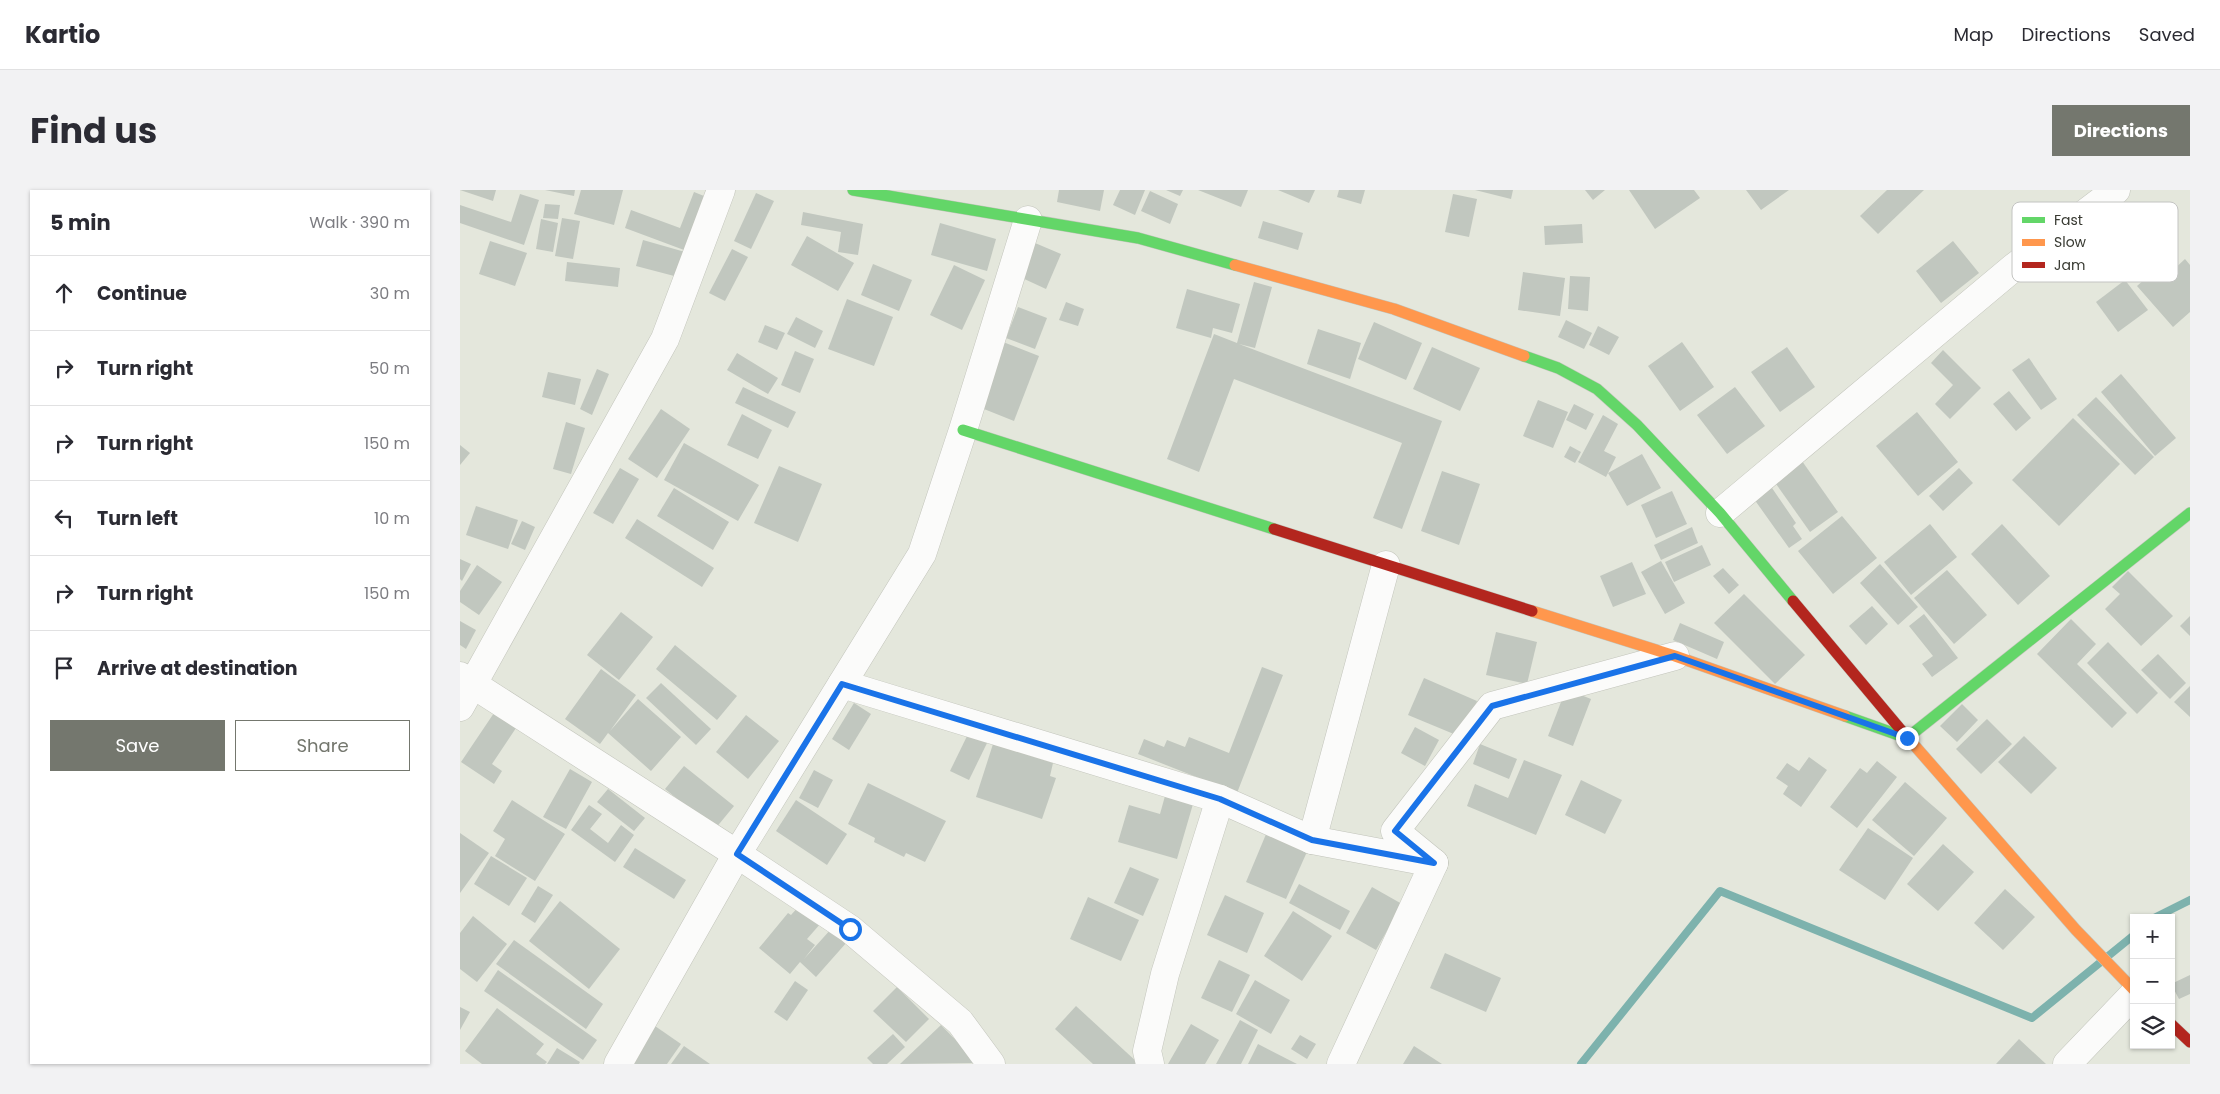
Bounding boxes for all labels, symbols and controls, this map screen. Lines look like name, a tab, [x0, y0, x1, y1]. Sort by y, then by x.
text: Kartio	[25, 18, 100, 51]
text: Map	[1954, 22, 1993, 47]
text: Directions	[2021, 22, 2111, 47]
text: Saved	[2139, 22, 2195, 47]
button: Directions	[2052, 105, 2190, 156]
text: Find us	[30, 106, 157, 155]
legend	[2012, 202, 2178, 282]
text: 5 min	[50, 208, 111, 237]
text: Fast	[2054, 210, 2083, 230]
text: Walk · 390 m	[309, 211, 410, 234]
text: Slow	[2054, 232, 2087, 252]
text: Jam	[2054, 255, 2085, 275]
icon: ahead	[50, 279, 78, 307]
text: Continue	[97, 280, 187, 307]
text: 30 m	[370, 282, 410, 305]
icon: right	[50, 354, 78, 382]
text: Turn right	[97, 355, 193, 382]
text: 50 m	[369, 357, 410, 380]
icon: right	[50, 429, 78, 457]
text: Turn right	[97, 430, 193, 457]
text: 150 m	[364, 432, 410, 455]
icon: left	[50, 504, 78, 532]
text: Turn left	[97, 505, 178, 532]
text: 10 m	[374, 507, 410, 530]
icon: right	[50, 579, 78, 607]
text: Turn right	[97, 580, 193, 607]
text: 150 m	[364, 582, 410, 605]
icon: arrive	[50, 654, 78, 682]
text: Arrive at destination	[97, 655, 298, 682]
button: Save	[50, 720, 225, 771]
button: Share	[235, 720, 410, 771]
route end	[1896, 727, 1919, 750]
map controls	[2130, 914, 2175, 1049]
button: +	[2130, 914, 2175, 959]
route start	[839, 918, 862, 941]
button: −	[2130, 959, 2175, 1004]
button: layers	[2130, 1004, 2175, 1049]

